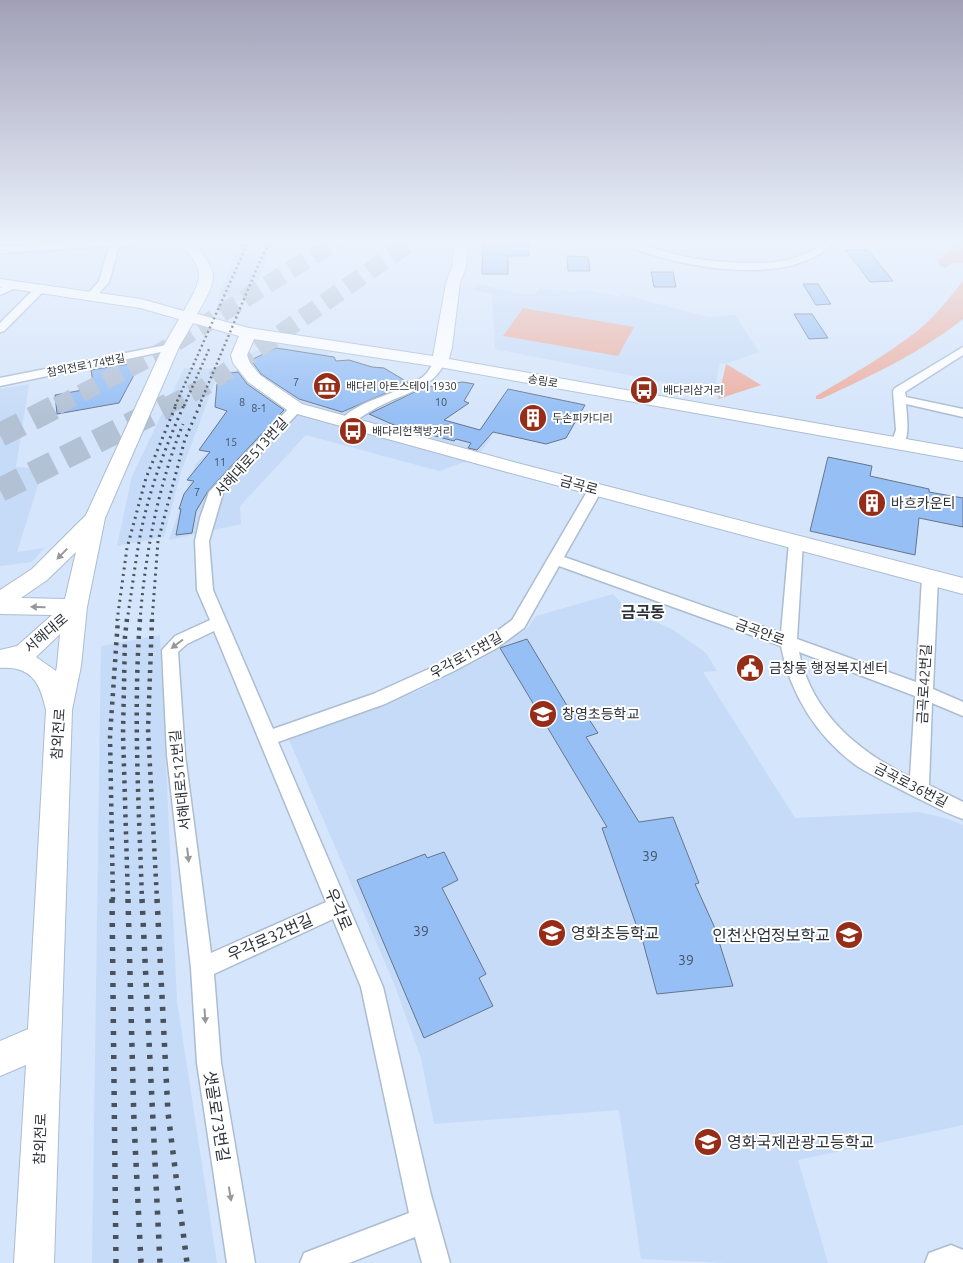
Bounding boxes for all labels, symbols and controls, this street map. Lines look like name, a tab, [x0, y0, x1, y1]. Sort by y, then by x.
street label: 참외전로174번길	[46, 352, 126, 378]
museum icon: 배다리 아트스테이 1930	[312, 371, 342, 401]
street label: 송림로	[527, 372, 559, 390]
bus stop icon: 배다리삼거리	[629, 375, 659, 405]
house number: 7	[293, 376, 299, 388]
place label: 배다리 아트스테이 1930	[346, 380, 457, 392]
place label: 배다리삼거리	[663, 384, 724, 396]
house number: 8	[239, 396, 245, 408]
house number: 10	[435, 396, 447, 408]
house number: 8-1	[251, 402, 267, 414]
building icon: 두손피카디리	[518, 403, 548, 433]
place label: 두손피카디리	[552, 412, 613, 424]
street label: 서해대로513번길	[211, 414, 291, 500]
bus stop icon: 배다리헌책방거리	[338, 416, 368, 446]
place label: 배다리헌책방거리	[372, 425, 453, 437]
house number: 15	[225, 436, 237, 448]
house number: 11	[214, 456, 226, 468]
street label: 금곡로	[558, 472, 600, 498]
house number: 7	[194, 486, 200, 498]
building icon: 바흐카운티	[857, 488, 887, 518]
place label: 바흐카운티	[891, 495, 955, 511]
one-way arrow	[56, 547, 68, 559]
one-way arrow	[29, 602, 45, 610]
district label: 금곡동	[621, 603, 665, 621]
street label: 서해대로	[21, 610, 71, 656]
street label: 금곡안로	[733, 616, 787, 648]
street label: 우각로15번길	[427, 629, 505, 681]
one-way arrow	[171, 639, 184, 650]
street label: 금곡로42번길	[914, 644, 934, 724]
public building icon: 금창동 행정복지센터	[735, 653, 765, 683]
place label: 금창동 행정복지센터	[769, 660, 888, 676]
school or university icon: 창영초등학교	[528, 699, 558, 729]
place label: 창영초등학교	[562, 706, 639, 722]
street label: 참외전로	[48, 708, 68, 760]
street label: 서해대로512번길	[167, 729, 193, 831]
street label: 금곡로36번길	[872, 760, 950, 810]
one-way arrow	[184, 847, 192, 863]
house number: 39	[642, 848, 658, 864]
street label: 우각로	[322, 885, 356, 933]
street label: 우각로32번길	[224, 910, 316, 964]
school or university icon: 영화초등학교	[537, 918, 567, 948]
school or university icon: 인천산업정보학교	[834, 920, 864, 950]
house number: 39	[413, 923, 429, 939]
place label: 영화초등학교	[571, 924, 659, 942]
place label: 인천산업정보학교	[712, 926, 830, 944]
house number: 39	[678, 952, 694, 968]
one-way arrow	[202, 1009, 210, 1025]
street label: 샛골로73번길	[201, 1069, 233, 1163]
street label: 참외전로	[31, 1113, 49, 1165]
school or university icon: 영화국제관광고등학교	[693, 1127, 723, 1157]
place label: 영화국제관광고등학교	[727, 1133, 874, 1151]
one-way arrow	[226, 1187, 234, 1203]

